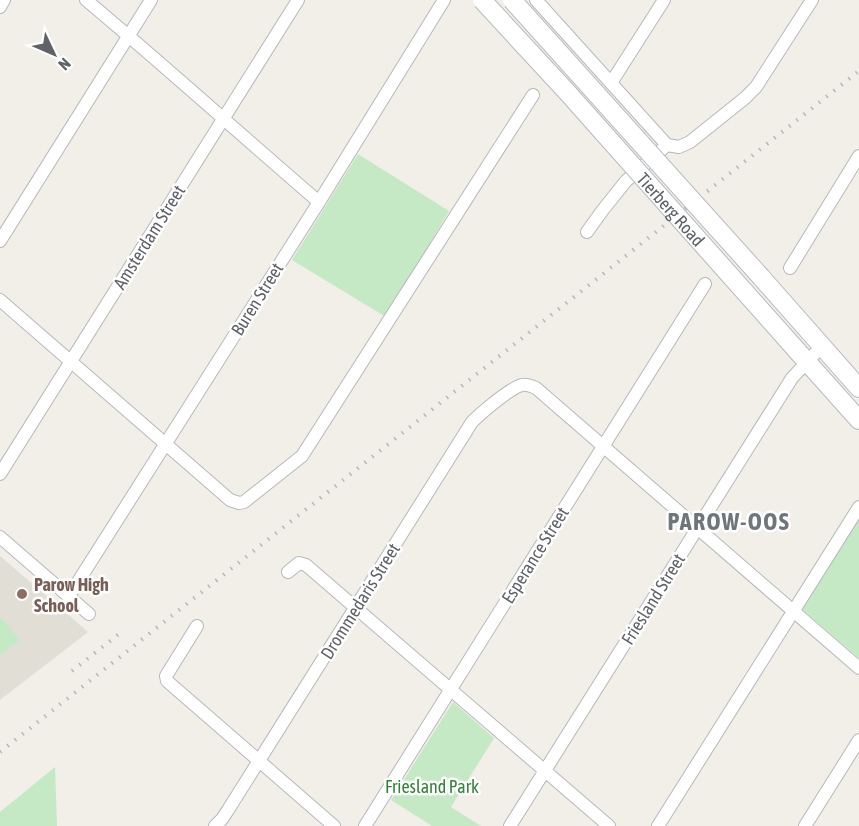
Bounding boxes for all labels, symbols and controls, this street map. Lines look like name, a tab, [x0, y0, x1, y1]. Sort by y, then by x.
north arrow	[24, 24, 84, 84]
text: N	[55, 55, 75, 74]
street label: Tierberg Road	[633, 168, 709, 250]
street label: Amsterdam Street	[109, 181, 189, 293]
street label: Buren Street	[227, 259, 287, 339]
street label: Esperance Street	[497, 503, 573, 607]
district label: PAROW-OOS	[668, 508, 790, 535]
street label: Drommedaris Street	[316, 539, 404, 663]
street label: Friesland Street	[617, 550, 689, 648]
place label: Parow High School	[34, 574, 109, 616]
marker: Parow High School	[15, 587, 29, 601]
park label: Friesland Park	[385, 776, 479, 797]

